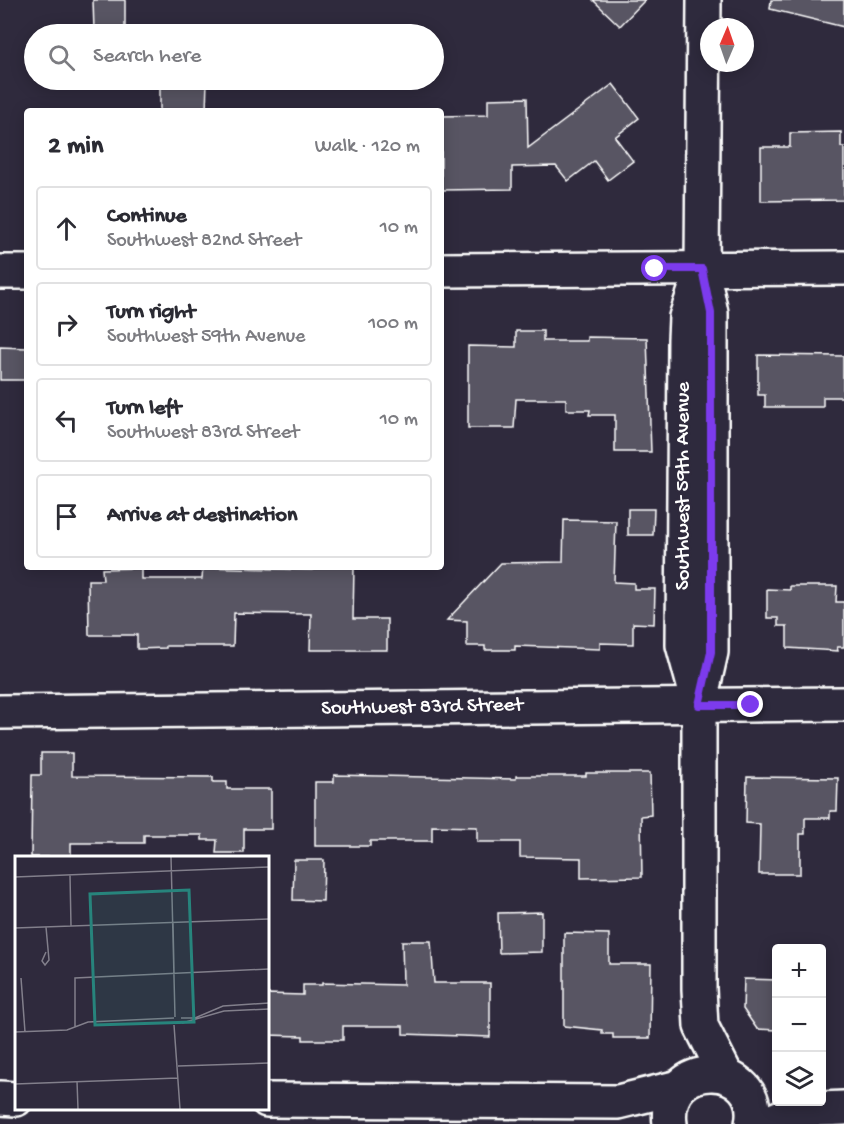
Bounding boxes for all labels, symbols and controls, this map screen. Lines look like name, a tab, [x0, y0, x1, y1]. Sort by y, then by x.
north arrow	[700, 18, 754, 72]
search box	[24, 24, 444, 90]
icon: search	[45, 41, 78, 74]
text: Search here	[93, 44, 201, 70]
text: 2 min	[48, 132, 103, 163]
text: Walk · 120 m	[315, 136, 420, 159]
text: Continue	[107, 204, 187, 230]
icon: ahead	[50, 212, 83, 245]
text: 10 m	[380, 217, 418, 240]
text: Southwest 82nd Street	[107, 230, 301, 253]
route start	[641, 255, 667, 281]
text: Turn right	[107, 300, 195, 326]
icon: right	[50, 308, 83, 341]
text: 100 m	[368, 313, 418, 336]
text: Southwest 59th Avenue	[107, 326, 305, 349]
street label: Southwest 59th Avenue	[672, 381, 697, 590]
text: Turn left	[107, 396, 181, 422]
icon: left	[50, 404, 83, 437]
text: 10 m	[380, 409, 418, 432]
text: Southwest 83rd Street	[107, 422, 299, 445]
icon: arrive	[50, 500, 83, 533]
text: Arrive at destination	[107, 503, 297, 529]
route end	[737, 691, 763, 717]
street label: Southwest 83rd Street	[321, 694, 526, 722]
inset map	[15, 856, 268, 1109]
map controls	[772, 944, 826, 1106]
button: +	[772, 944, 826, 998]
button: −	[772, 998, 826, 1052]
button: layers	[772, 1052, 826, 1106]

